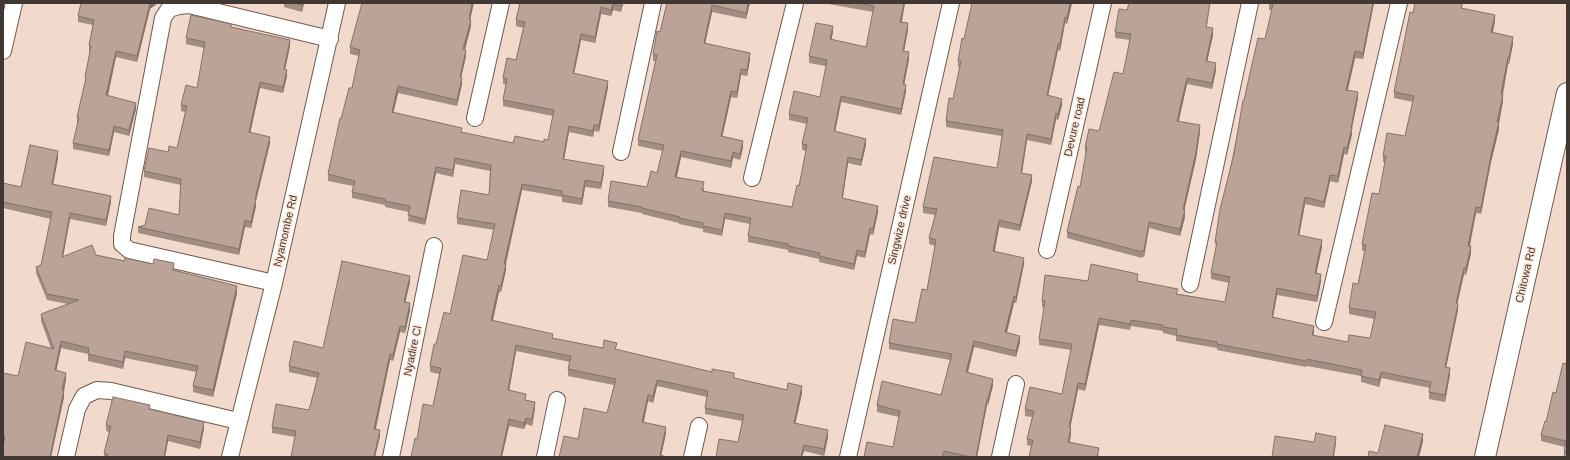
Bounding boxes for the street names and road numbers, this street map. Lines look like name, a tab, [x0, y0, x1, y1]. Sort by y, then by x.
street label: Devure road	[1062, 96, 1088, 158]
street label: Nyamombe Rd	[271, 194, 301, 268]
street label: Singwize drive	[886, 194, 914, 266]
street label: Chitowa Rd	[1513, 246, 1539, 304]
street label: Nyadire Cl	[401, 325, 425, 377]

